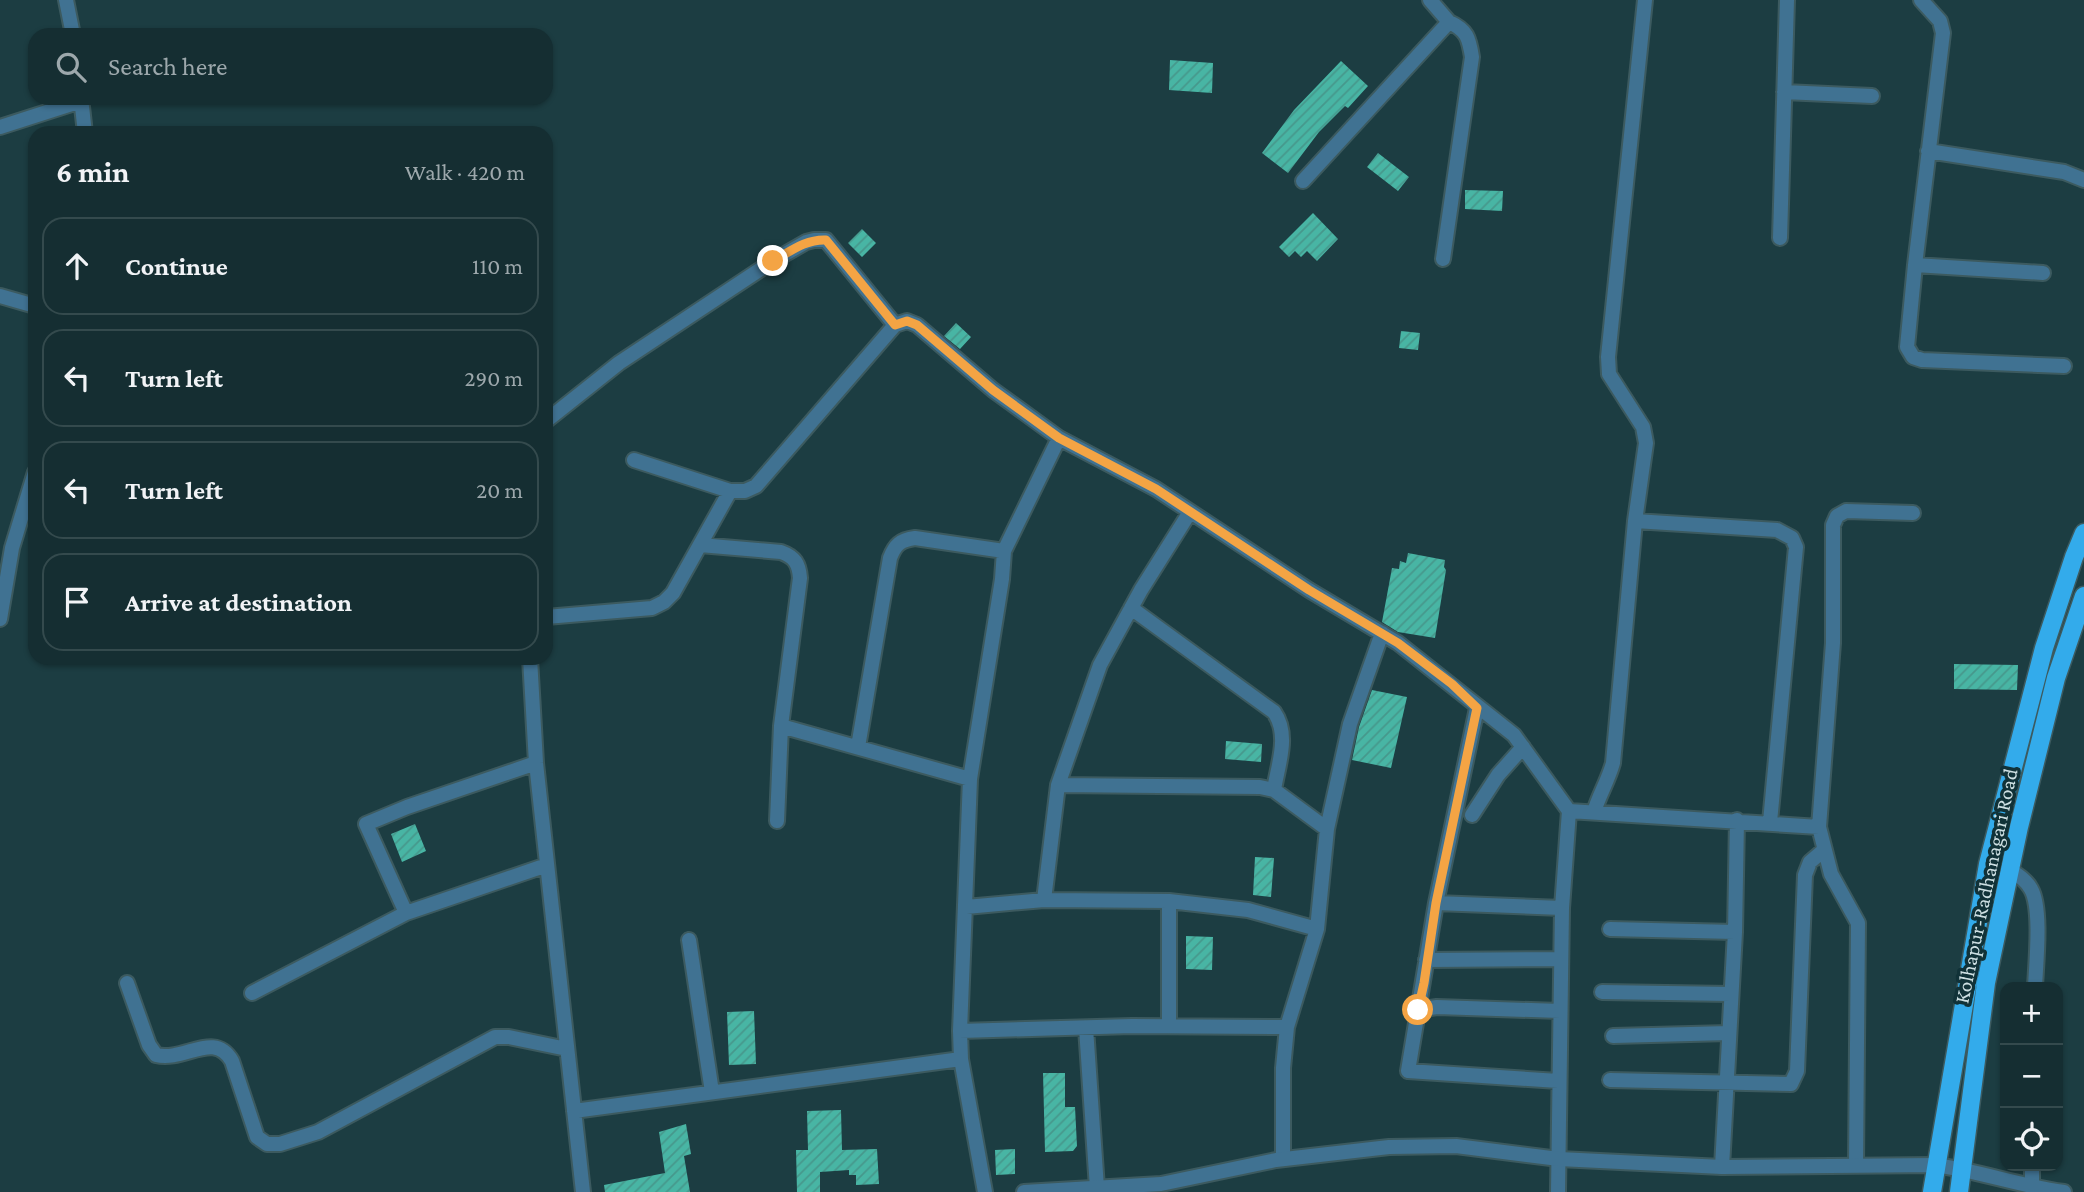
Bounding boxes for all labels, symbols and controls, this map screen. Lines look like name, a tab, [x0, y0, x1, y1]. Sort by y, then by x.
search box	[28, 28, 553, 105]
icon: search	[52, 48, 90, 86]
text: Search here	[108, 52, 227, 81]
text: 6 min	[56, 155, 129, 188]
text: Walk · 420 m	[405, 159, 525, 185]
route end	[757, 245, 788, 276]
icon: ahead	[58, 247, 96, 285]
text: Continue	[125, 252, 228, 281]
text: 110 m	[472, 253, 523, 279]
icon: left	[58, 359, 96, 397]
text: Turn left	[125, 364, 223, 393]
text: 290 m	[465, 365, 523, 391]
icon: left	[58, 471, 96, 509]
text: Turn left	[125, 476, 223, 505]
text: 20 m	[476, 477, 523, 503]
icon: arrive	[58, 583, 96, 621]
text: Arrive at destination	[125, 588, 352, 617]
street label: Kolhapur-Radhanagari Road	[1949, 766, 2023, 1006]
map controls	[2000, 982, 2063, 1171]
button: +	[2000, 982, 2063, 1045]
route start	[1402, 994, 1433, 1025]
button: −	[2000, 1045, 2063, 1108]
button: locate	[2000, 1108, 2063, 1171]

